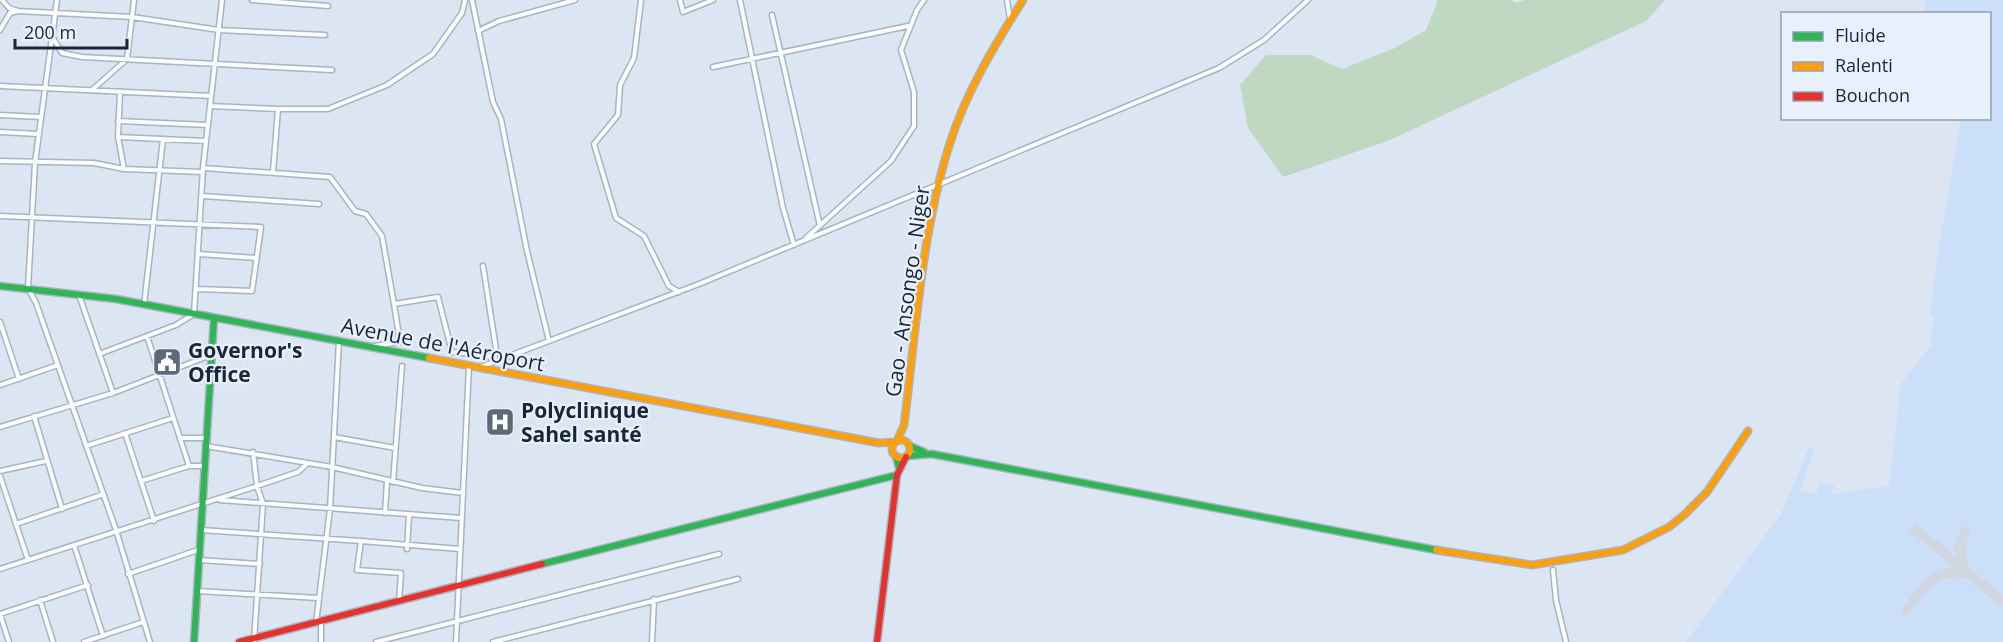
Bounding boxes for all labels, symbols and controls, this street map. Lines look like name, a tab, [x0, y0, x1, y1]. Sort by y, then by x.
scale bar	[15, 12, 128, 50]
legend	[1781, 12, 1991, 120]
text: 200 m	[24, 20, 76, 44]
text: Fluide	[1835, 23, 1886, 47]
text: Ralenti	[1835, 53, 1893, 77]
text: Bouchon	[1835, 83, 1910, 107]
street label: Gao - Ansongo - Niger	[878, 183, 936, 399]
street label: Avenue de l'Aéroport	[339, 311, 547, 377]
place label: Governor's Office	[188, 336, 302, 388]
public building icon: Governor's Office	[151, 346, 183, 378]
place label: Polyclinique Sahel santé	[521, 396, 649, 448]
hospital icon: Polyclinique Sahel santé	[484, 406, 516, 438]

